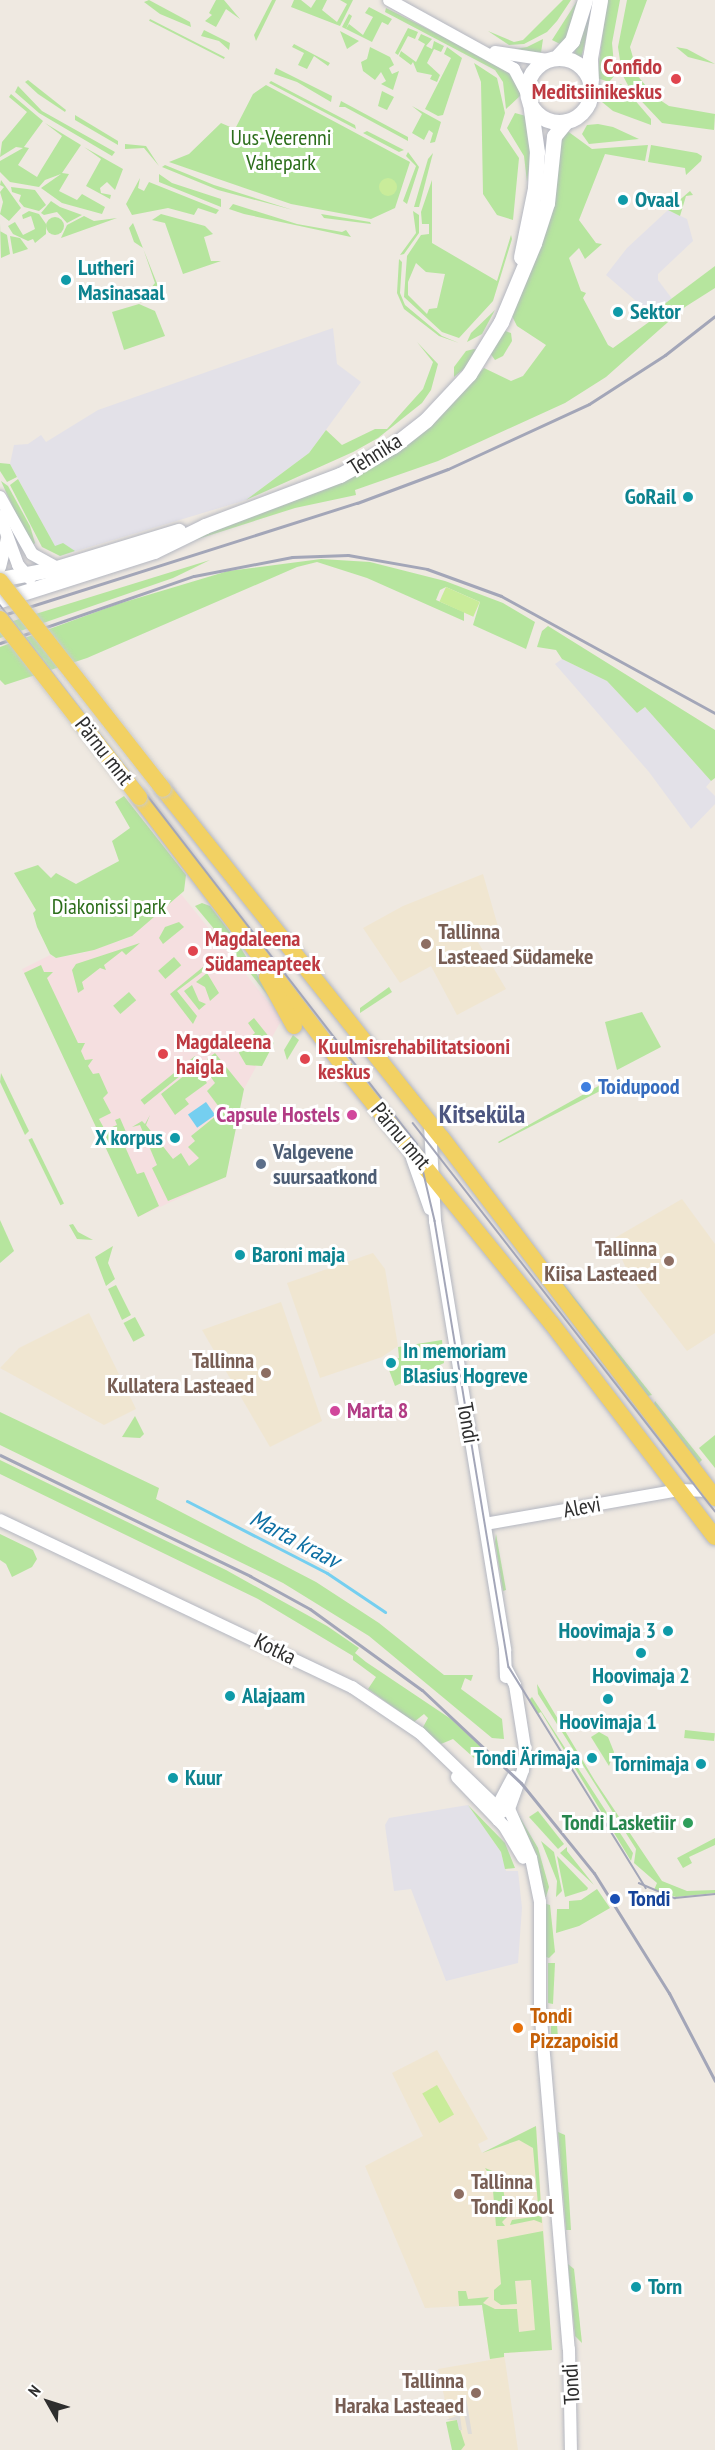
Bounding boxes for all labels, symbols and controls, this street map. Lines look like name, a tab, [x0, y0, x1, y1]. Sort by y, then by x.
place label: Confido Meditsiinikeskus	[532, 53, 662, 104]
marker: Confido Meditsiinikeskus	[667, 70, 685, 88]
park label: Uus-Veerenni Vahepark	[231, 124, 331, 176]
place label: Ovaal	[635, 187, 679, 213]
marker: Ovaal	[616, 193, 630, 207]
place label: Lutheri Masinasaal	[78, 254, 165, 306]
marker: Lutheri Masinasaal	[59, 273, 73, 287]
place label: Sektor	[630, 299, 681, 325]
marker: Sektor	[611, 305, 625, 319]
street label: Tehnika	[343, 427, 407, 481]
place label: GoRail	[625, 484, 676, 510]
marker: GoRail	[681, 490, 695, 504]
street label: Pärnu mnt	[69, 712, 139, 790]
park label: Diakonissi park	[52, 894, 166, 920]
place label: Tallinna Lasteaed Südameke	[438, 918, 593, 969]
place label: Magdaleena Südameapteek	[205, 925, 321, 976]
marker: Tallinna Lasteaed Südameke	[419, 937, 433, 951]
marker: Magdaleena Südameapteek	[186, 944, 200, 958]
place label: Magdaleena haigla	[176, 1028, 271, 1080]
place label: Kuulmisrehabilitatsiooni keskus	[318, 1033, 510, 1084]
marker: Magdaleena haigla	[154, 1045, 172, 1063]
marker: Kuulmisrehabilitatsiooni keskus	[296, 1050, 314, 1068]
place label: Toidupood	[598, 1074, 680, 1100]
marker: Toidupood	[579, 1080, 593, 1094]
street label: Pärnu mnt	[366, 1097, 436, 1175]
district label: Kitseküla	[439, 1098, 525, 1130]
place label: Capsule Hostels	[216, 1102, 340, 1128]
marker: Capsule Hostels	[345, 1108, 359, 1122]
place label: X korpus	[94, 1125, 163, 1151]
marker: X korpus	[168, 1131, 182, 1145]
place label: Valgevene suursaatkond	[273, 1138, 377, 1190]
marker: Valgevene suursaatkond	[254, 1157, 268, 1171]
place label: Tallinna Kiisa Lasteaed	[544, 1235, 657, 1286]
place label: Baroni maja	[252, 1242, 345, 1268]
marker: Baroni maja	[233, 1248, 247, 1262]
marker: Tallinna Kiisa Lasteaed	[662, 1254, 676, 1268]
place label: In memoriam Blasius Hogreve	[403, 1337, 528, 1388]
place label: Tallinna Kullatera Lasteaed	[107, 1347, 254, 1398]
marker: In memoriam Blasius Hogreve	[384, 1356, 398, 1370]
marker: Tallinna Kullatera Lasteaed	[259, 1366, 273, 1380]
place label: Marta 8	[347, 1398, 408, 1424]
street label: Tondi	[451, 1401, 485, 1445]
marker: Marta 8	[328, 1404, 342, 1418]
street label: Alevi	[561, 1491, 603, 1523]
water label: Marta kraav	[245, 1503, 345, 1575]
place label: Hoovimaja 3	[558, 1618, 656, 1644]
marker: Hoovimaja 3	[661, 1624, 675, 1638]
street label: Kotka	[250, 1628, 300, 1670]
marker: Hoovimaja 2	[634, 1646, 648, 1660]
place label: Hoovimaja 2	[592, 1663, 690, 1689]
place label: Alajaam	[242, 1683, 305, 1709]
marker: Alajaam	[223, 1689, 237, 1703]
marker: Hoovimaja 1	[601, 1692, 615, 1706]
place label: Hoovimaja 1	[559, 1709, 657, 1735]
place label: Tondi Ärimaja	[473, 1745, 580, 1771]
marker: Tondi Ärimaja	[585, 1751, 599, 1765]
place label: Tornimaja	[612, 1751, 689, 1777]
marker: Tornimaja	[694, 1757, 708, 1771]
place label: Kuur	[185, 1765, 222, 1791]
marker: Kuur	[166, 1771, 180, 1785]
place label: Tondi Lasketiir	[562, 1810, 676, 1836]
marker: Tondi Lasketiir	[681, 1816, 695, 1830]
place label: Tondi	[628, 1886, 671, 1912]
marker: Tondi	[606, 1890, 624, 1908]
place label: Tondi Pizzapoisid	[530, 2002, 618, 2054]
marker: Tondi Pizzapoisid	[511, 2021, 525, 2035]
place label: Tallinna Tondi Kool	[471, 2168, 553, 2220]
marker: Tallinna Tondi Kool	[452, 2187, 466, 2201]
place label: Torn	[648, 2274, 682, 2300]
marker: Torn	[629, 2280, 643, 2294]
street label: Tondi	[557, 2363, 585, 2405]
place label: Tallinna Haraka Lasteaed	[335, 2367, 464, 2418]
north arrow	[18, 2372, 78, 2432]
text: N	[24, 2381, 44, 2400]
marker: Tallinna Haraka Lasteaed	[469, 2386, 483, 2400]

